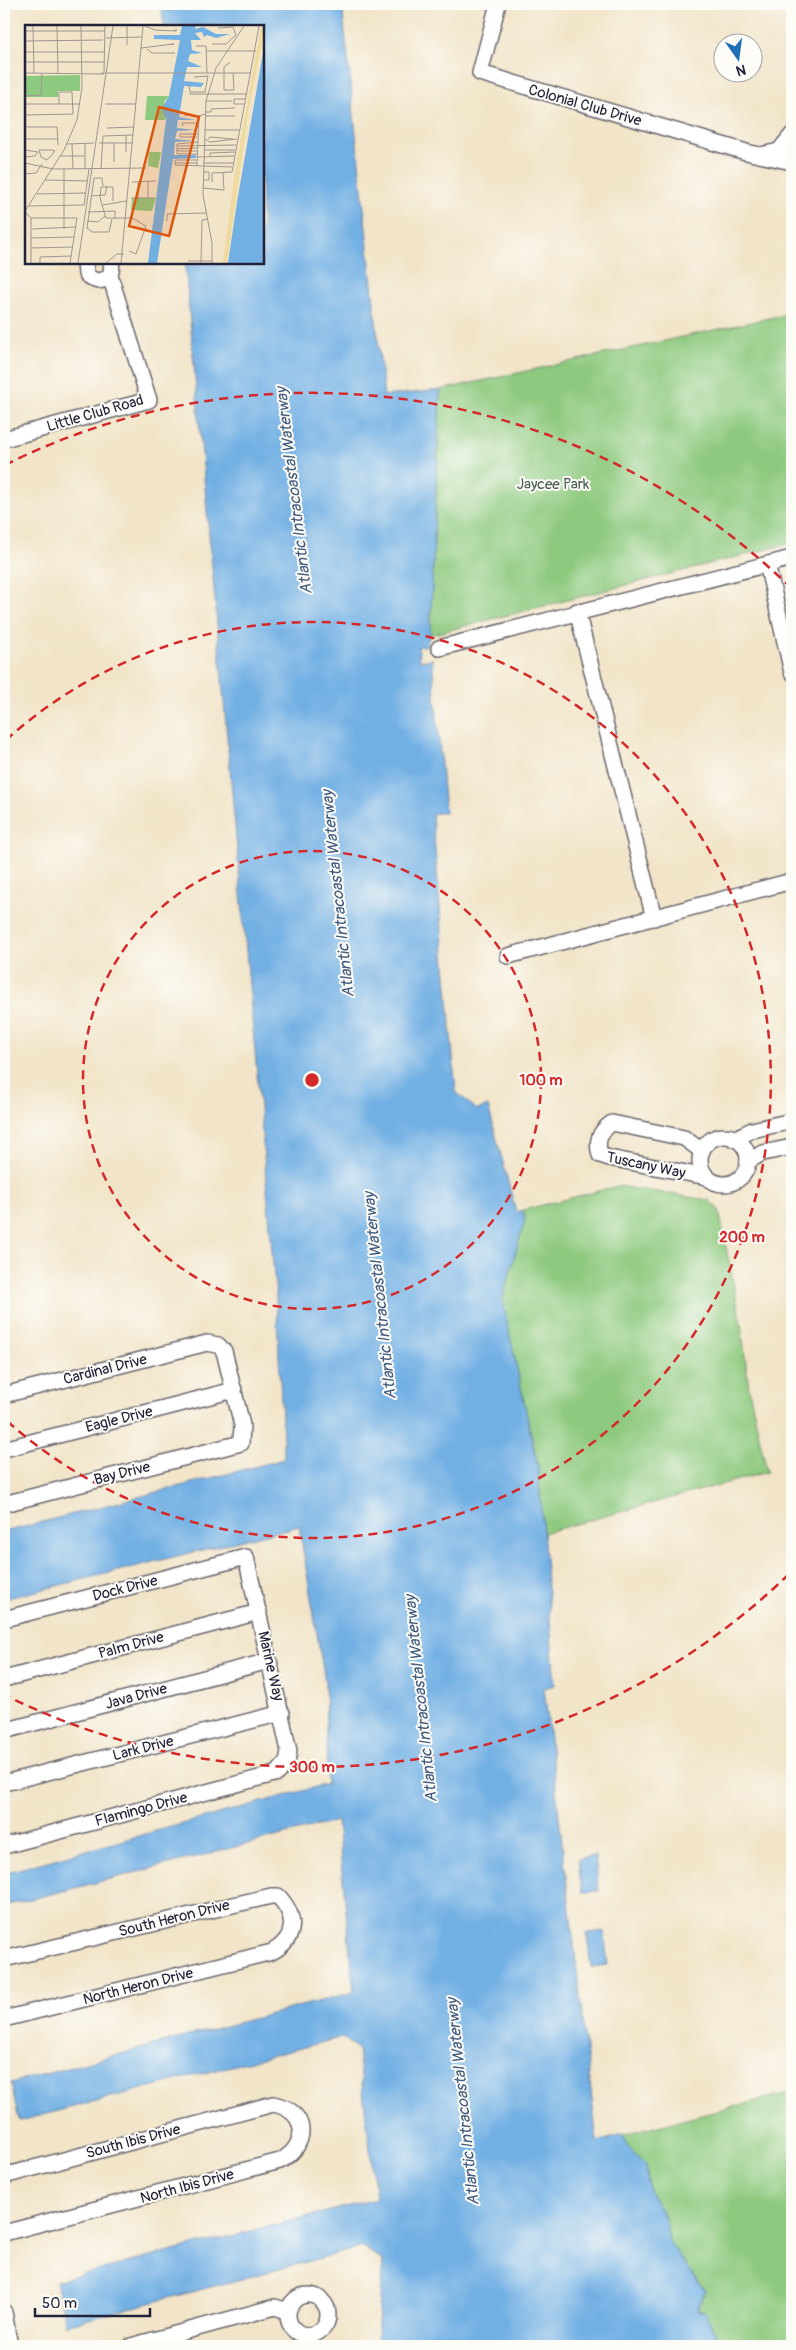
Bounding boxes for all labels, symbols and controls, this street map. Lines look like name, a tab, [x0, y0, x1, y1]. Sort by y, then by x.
inset map	[25, 25, 264, 264]
north arrow	[714, 32, 764, 82]
text: N	[734, 61, 748, 80]
street label: Colonial Club Drive	[526, 80, 644, 131]
water label: Atlantic Intracoastal Waterway	[271, 384, 317, 596]
street label: Little Club Road	[45, 391, 146, 436]
park label: Jaycee Park	[517, 475, 590, 494]
water label: Atlantic Intracoastal Waterway	[317, 787, 359, 999]
centre of rings	[303, 1071, 321, 1089]
text: 100 m	[520, 1071, 562, 1090]
street label: Tuscany Way	[605, 1148, 688, 1183]
water label: Atlantic Intracoastal Waterway	[359, 1189, 401, 1401]
text: 200 m	[719, 1228, 765, 1247]
street label: Cardinal Drive	[61, 1350, 149, 1389]
street label: Eagle Drive	[84, 1402, 155, 1437]
street label: Bay Drive	[92, 1457, 153, 1490]
street label: Dock Drive	[90, 1571, 160, 1606]
water label: Atlantic Intracoastal Waterway	[400, 1592, 442, 1804]
street label: Palm Drive	[96, 1628, 166, 1663]
street label: Marine Way	[253, 1629, 288, 1703]
street label: Java Drive	[103, 1679, 170, 1714]
street label: Lark Drive	[111, 1732, 176, 1765]
text: 300 m	[289, 1758, 335, 1777]
street label: Flamingo Drive	[93, 1788, 190, 1831]
street label: South Heron Drive	[117, 1895, 232, 1941]
street label: North Heron Drive	[81, 1963, 196, 2009]
water label: Atlantic Intracoastal Waterway	[442, 1995, 484, 2207]
street label: South Ibis Drive	[84, 2120, 183, 2163]
street label: North Ibis Drive	[138, 2165, 237, 2208]
scale bar	[35, 2285, 150, 2317]
text: 50 m	[42, 2294, 77, 2313]

